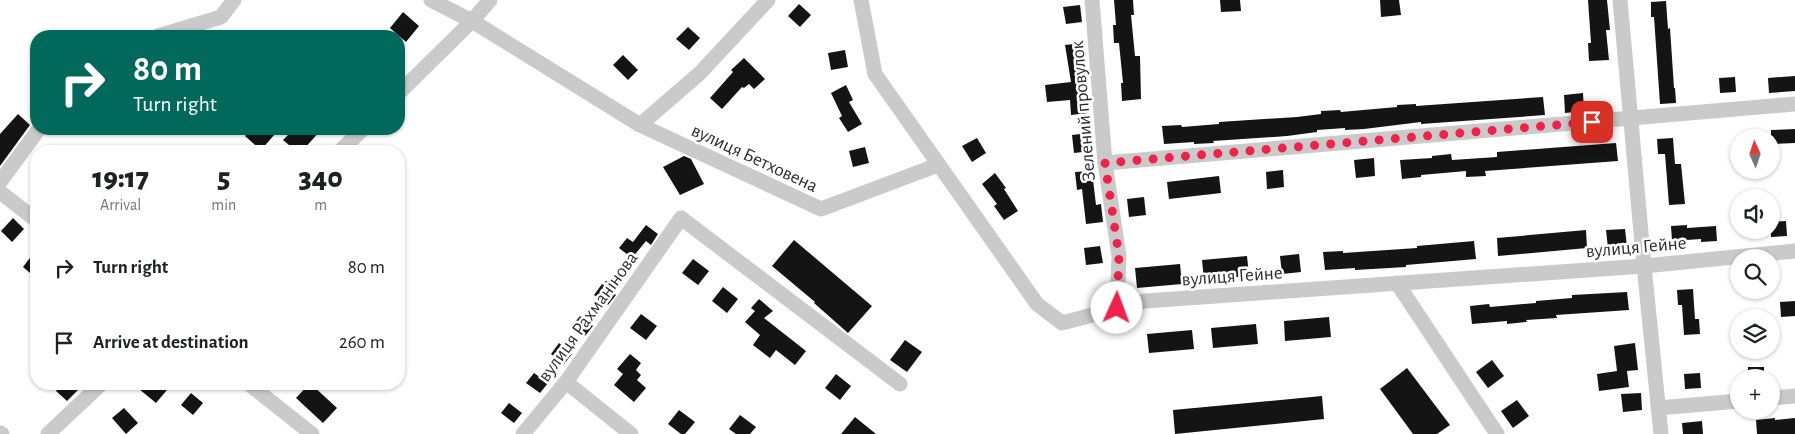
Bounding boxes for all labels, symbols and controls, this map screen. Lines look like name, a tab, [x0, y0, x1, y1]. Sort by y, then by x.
street label: Зелений провулок	[1068, 40, 1099, 182]
icon: right	[50, 50, 115, 115]
text: 80 m	[133, 52, 202, 87]
text: Turn right	[133, 93, 217, 115]
pin	[1571, 101, 1613, 143]
icon: arrive	[1578, 108, 1606, 136]
street label: вулиця Бетховена	[688, 121, 821, 196]
north arrow	[1730, 129, 1780, 179]
map controls	[1730, 129, 1780, 419]
text: 19:17	[92, 163, 149, 193]
text: 5	[217, 163, 230, 193]
text: 340	[299, 163, 343, 193]
button: sound	[1730, 189, 1780, 239]
text: Arrival	[100, 197, 141, 213]
text: min	[211, 197, 236, 213]
text: m	[314, 197, 327, 213]
street label: вулиця Гейне	[1585, 234, 1687, 261]
street label: вулиця Рахманінова	[535, 248, 642, 385]
button: search	[1730, 249, 1780, 299]
icon: right	[50, 254, 78, 282]
text: Turn right	[93, 258, 168, 277]
text: 80 m	[348, 258, 385, 277]
street label: вулиця Гейне	[1181, 263, 1283, 289]
position arrow	[1090, 281, 1142, 333]
button: layers	[1730, 309, 1780, 359]
icon: arrive	[50, 329, 78, 357]
text: Arrive at destination	[93, 333, 249, 352]
text: 260 m	[339, 333, 385, 352]
button: +	[1730, 369, 1780, 419]

